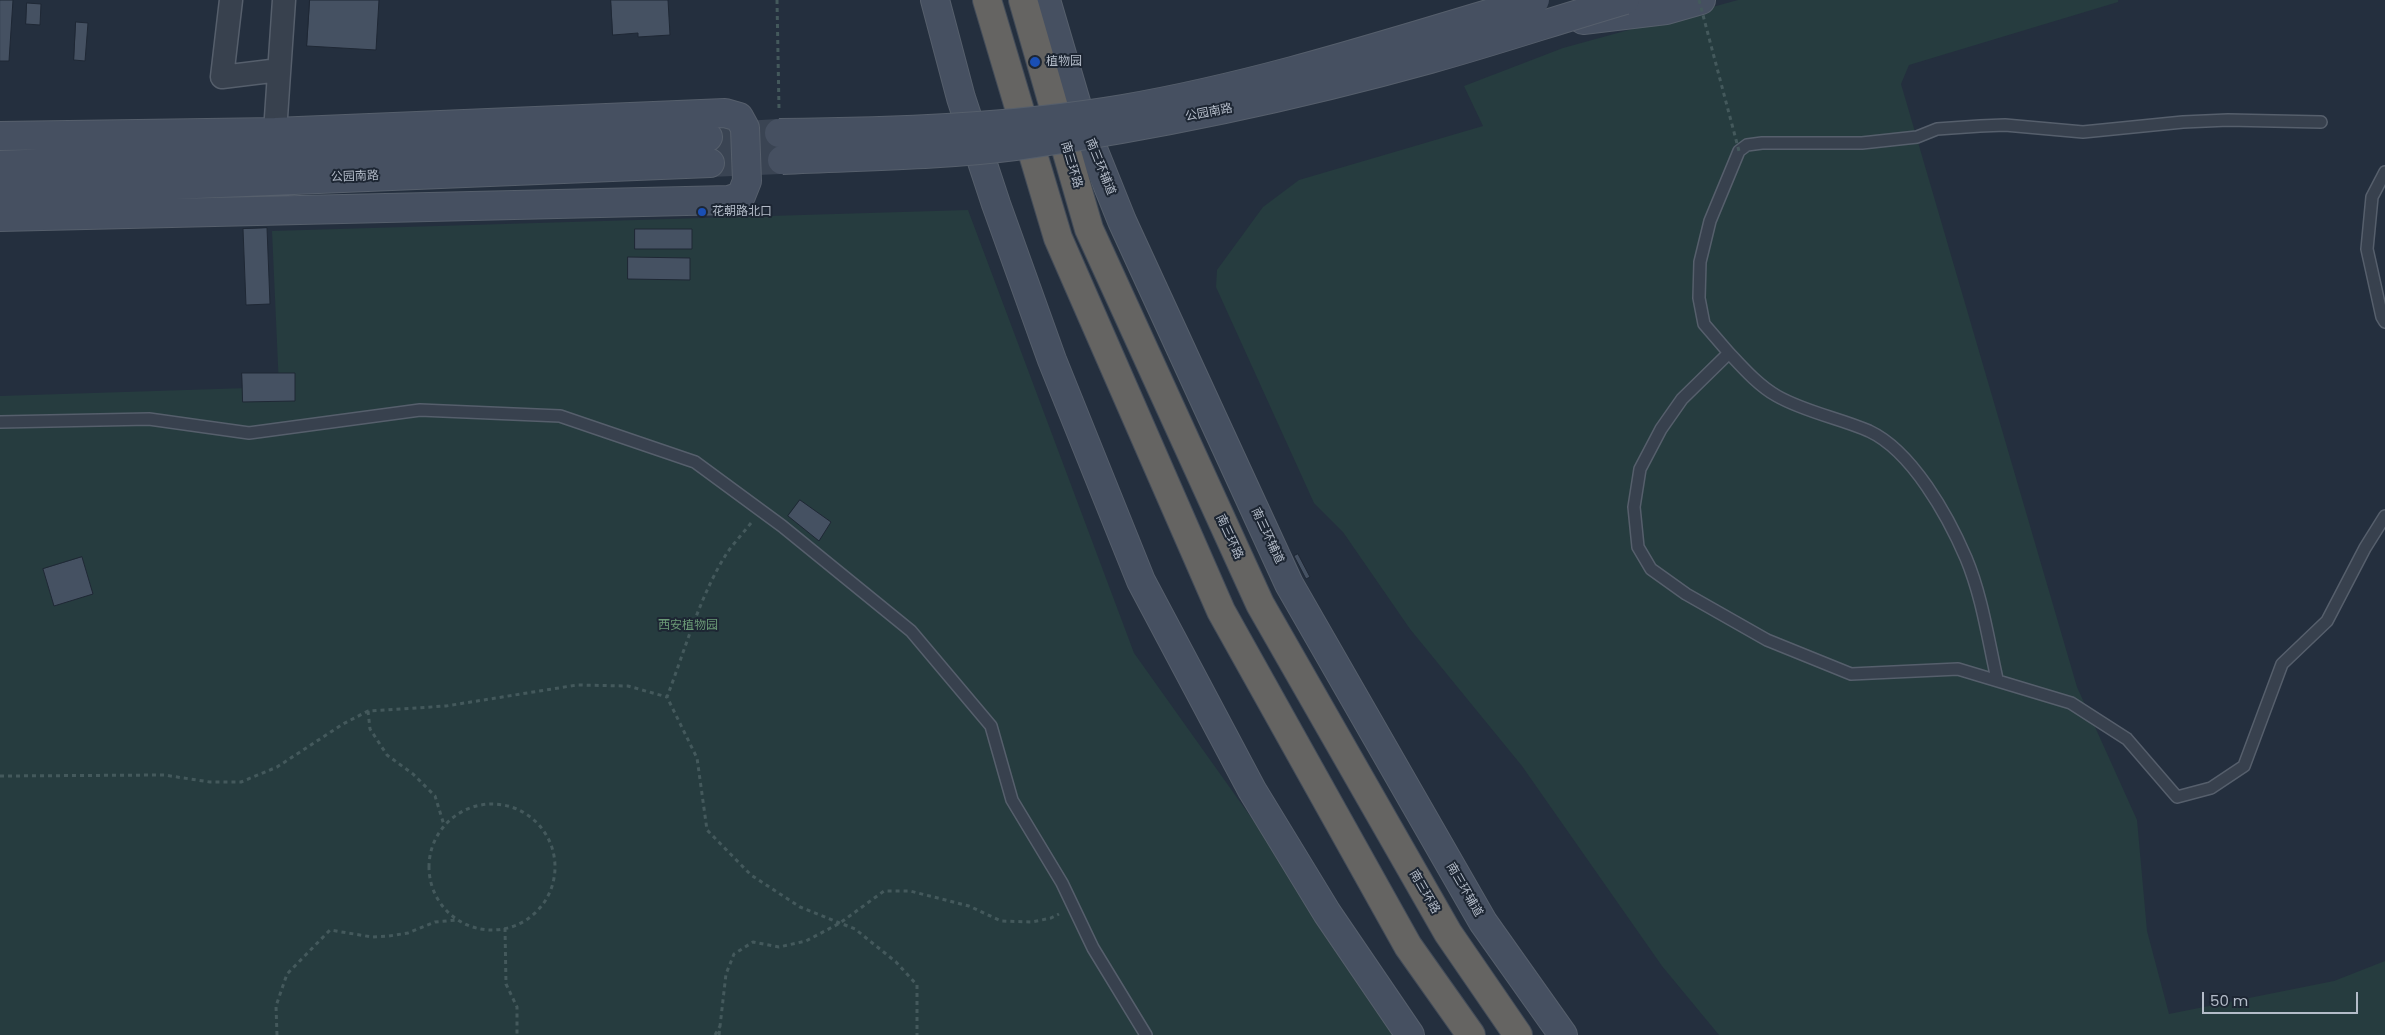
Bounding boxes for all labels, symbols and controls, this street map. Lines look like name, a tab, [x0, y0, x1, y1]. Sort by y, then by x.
marker: 植物园	[1028, 55, 1042, 69]
place label: 植物园	[1046, 55, 1082, 69]
street label: 公园南路	[1184, 101, 1234, 125]
street label: 南三环辅道	[1082, 136, 1118, 198]
street label: 南三环路	[1057, 140, 1085, 190]
street label: 公园南路	[331, 169, 379, 185]
place label: 花朝路北口	[712, 205, 772, 219]
marker: 花朝路北口	[696, 206, 708, 218]
street label: 南三环辅道	[1248, 506, 1286, 566]
street label: 南三环路	[1212, 512, 1246, 562]
park label: 西安植物园	[658, 619, 718, 633]
street label: 南三环辅道	[1443, 860, 1485, 920]
street label: 南三环路	[1406, 868, 1442, 916]
scale bar	[2205, 982, 2361, 1014]
text: 50 m	[2210, 990, 2248, 1011]

